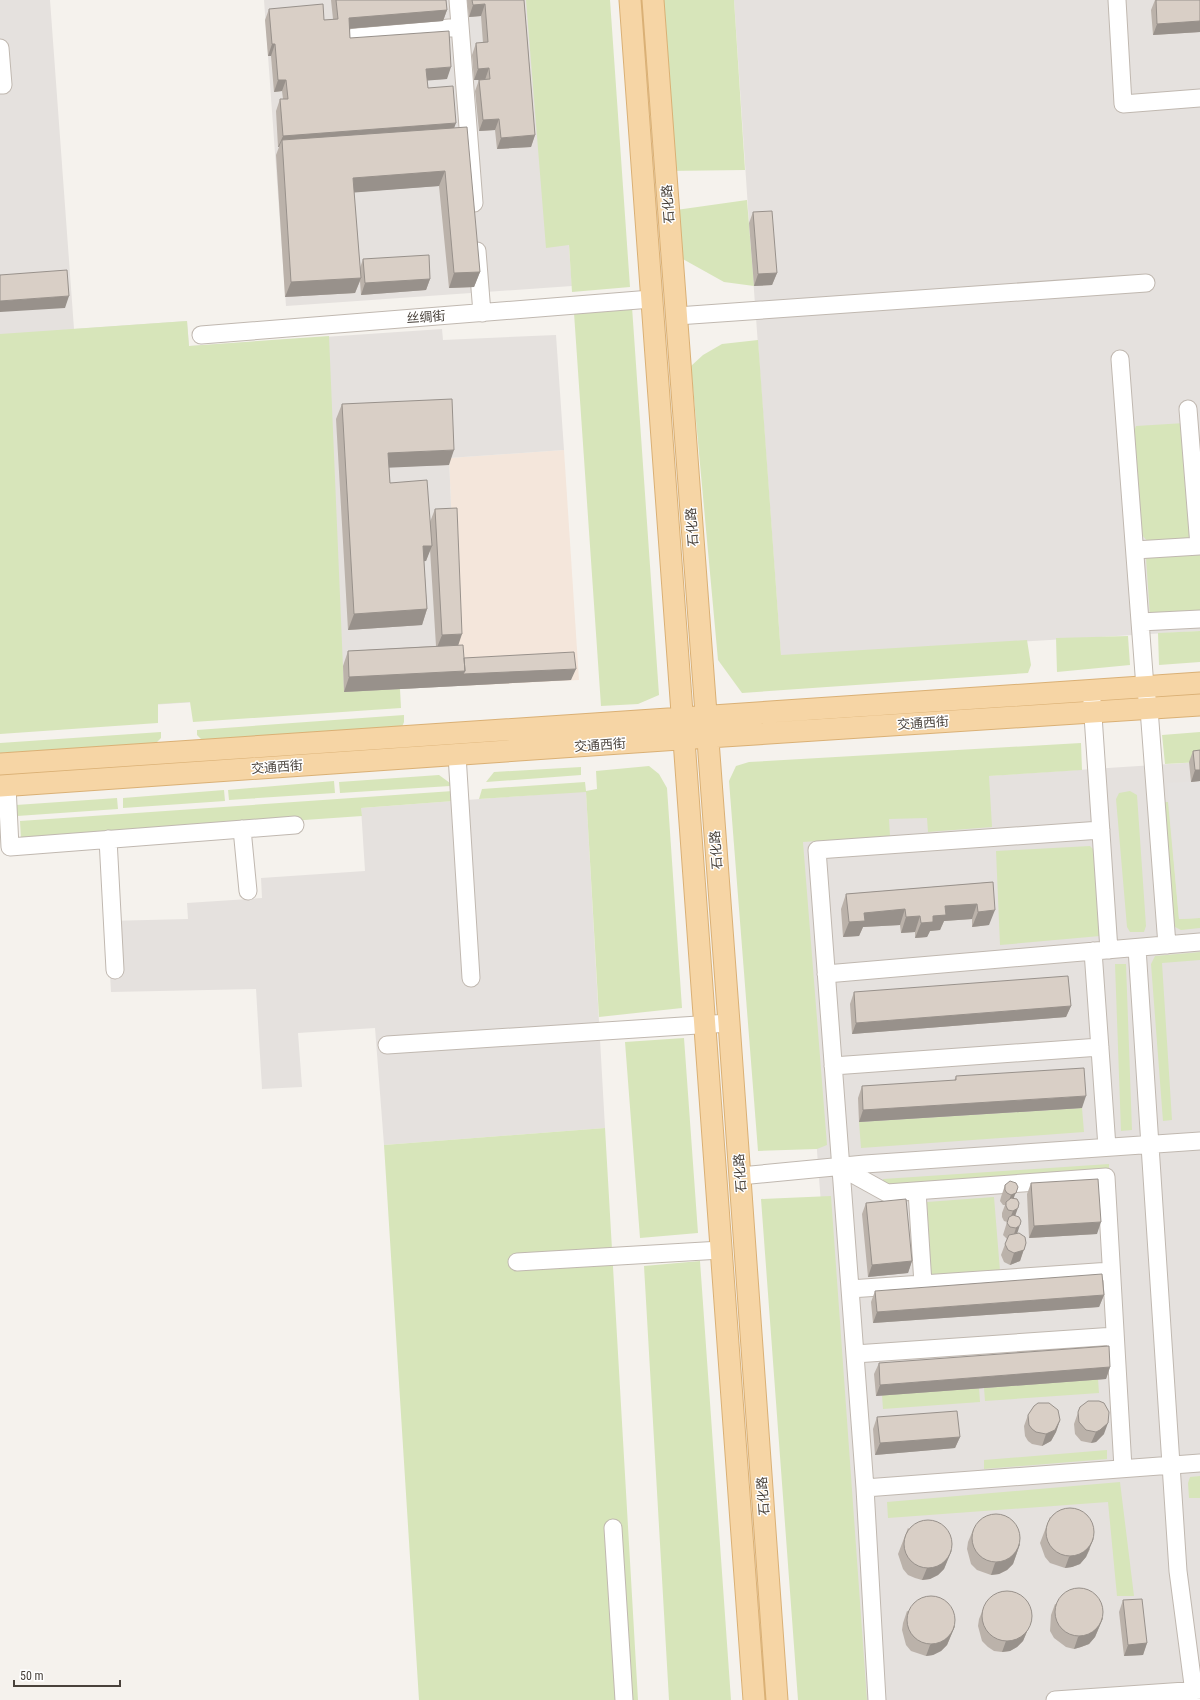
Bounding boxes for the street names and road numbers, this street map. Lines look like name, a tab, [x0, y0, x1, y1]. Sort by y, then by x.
street label: 石化路	[659, 184, 677, 224]
street label: 丝绸街	[406, 308, 446, 326]
street label: 石化路	[683, 507, 701, 547]
street label: 交通西街	[897, 714, 949, 732]
street label: 交通西街	[574, 736, 626, 754]
street label: 交通西街	[251, 758, 303, 776]
street label: 石化路	[707, 830, 725, 870]
street label: 石化路	[731, 1153, 749, 1193]
street label: 石化路	[754, 1476, 772, 1516]

